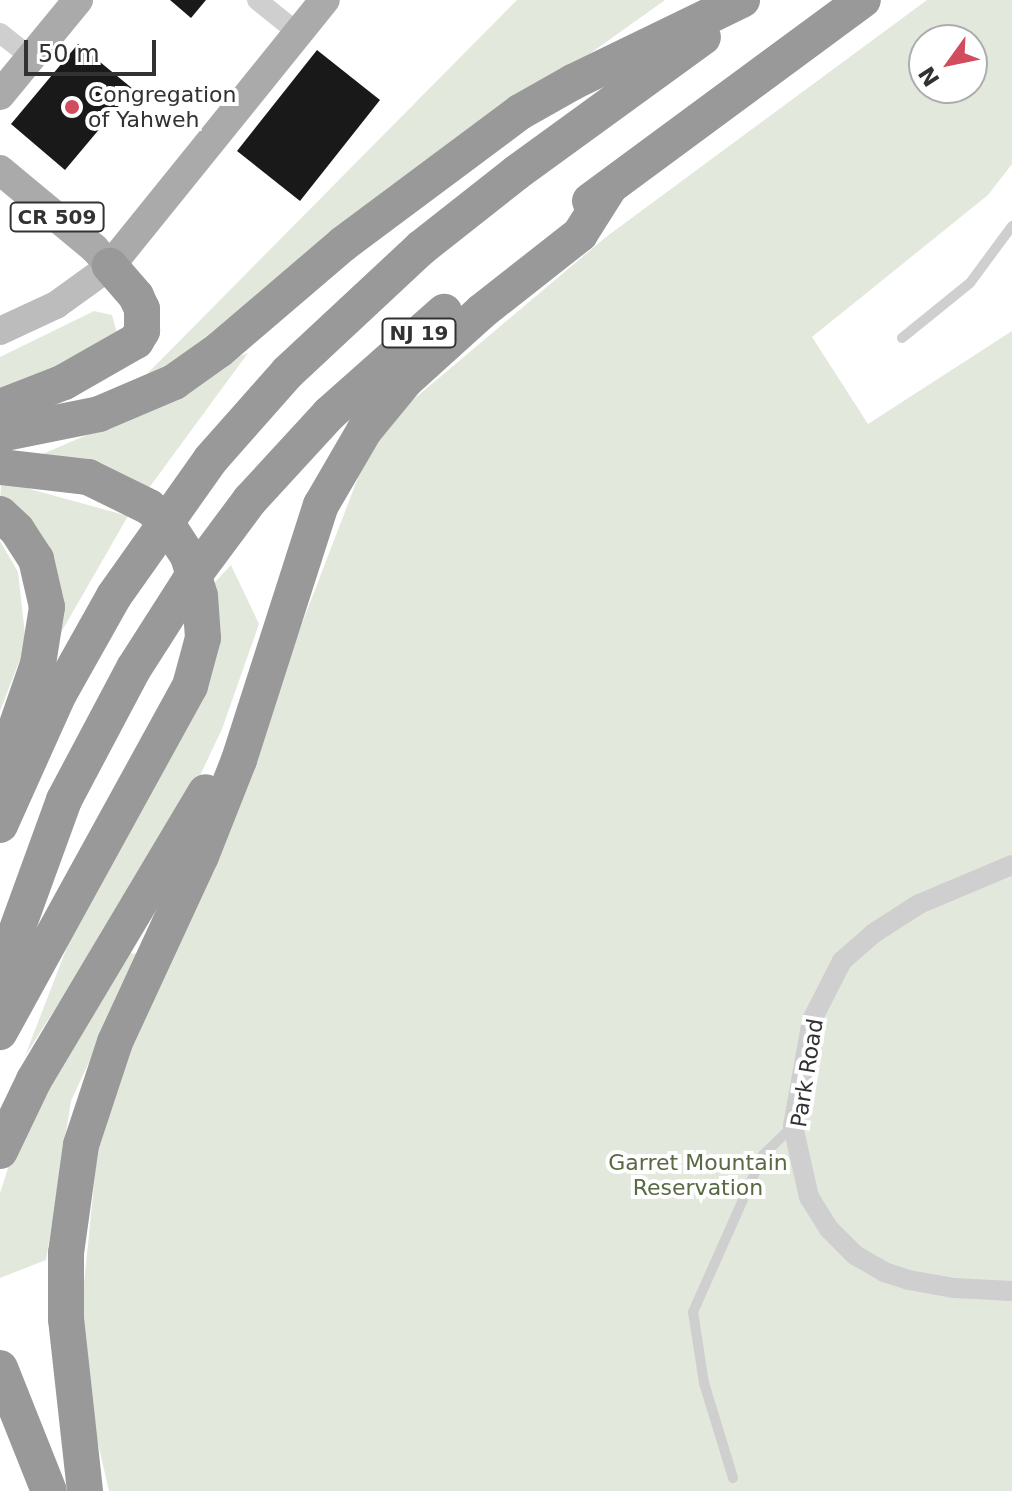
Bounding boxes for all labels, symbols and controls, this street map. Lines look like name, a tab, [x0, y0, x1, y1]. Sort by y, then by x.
scale bar	[28, 24, 160, 74]
north arrow	[908, 24, 988, 104]
text: 50 m	[38, 40, 100, 68]
text: N	[914, 62, 945, 91]
place label: Congregation of Yahweh	[88, 81, 236, 132]
marker: Congregation of Yahweh	[63, 98, 81, 116]
road number: CR 509	[9, 201, 105, 233]
road number: NJ 19	[381, 317, 457, 349]
street label: Park Road	[785, 1017, 829, 1129]
park label: Garret Mountain Reservation	[608, 1149, 788, 1200]

